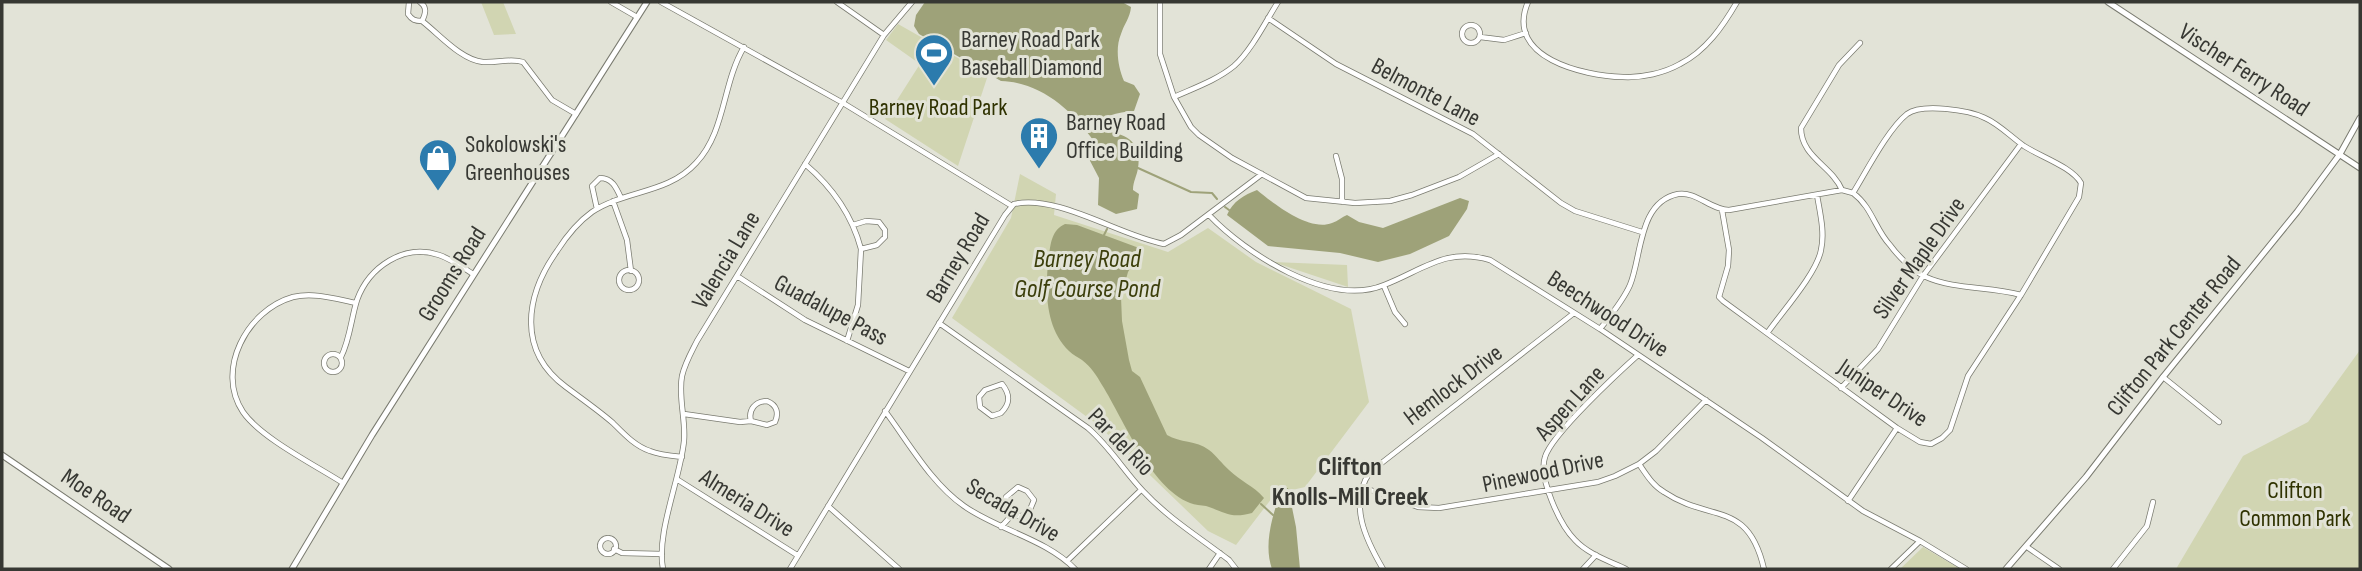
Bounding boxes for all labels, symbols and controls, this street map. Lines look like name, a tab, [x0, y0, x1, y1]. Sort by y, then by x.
street label: Vischer Ferry Road	[2173, 17, 2315, 123]
place label: Barney Road Park Baseball Diamond	[961, 25, 1102, 82]
sports icon: Barney Road Park Baseball Diamond	[913, 32, 955, 87]
street label: Belmonte Lane	[1367, 51, 1485, 133]
park label: Barney Road Park	[869, 93, 1007, 122]
place label: Barney Road Office Building	[1066, 108, 1183, 165]
building icon: Barney Road Office Building	[1018, 115, 1060, 170]
place label: Sokolowski's Greenhouses	[465, 130, 570, 187]
shop icon: Sokolowski's Greenhouses	[417, 137, 459, 192]
street label: Silver Maple Drive	[1866, 192, 1972, 324]
street label: Valencia Lane	[686, 206, 766, 314]
street label: Barney Road	[920, 208, 996, 308]
street label: Grooms Road	[412, 221, 492, 327]
water label: Barney Road Golf Course Pond	[1014, 244, 1161, 305]
street label: Clifton Park Center Road	[2101, 250, 2247, 422]
street label: Beechwood Drive	[1542, 264, 1674, 364]
street label: Guadalupe Pass	[769, 268, 893, 352]
street label: Hemlock Drive	[1398, 338, 1508, 432]
street label: Juniper Drive	[1832, 352, 1933, 434]
street label: Aspen Lane	[1528, 360, 1611, 447]
street label: Par del Rio	[1082, 402, 1160, 482]
street label: Pinewood Drive	[1480, 445, 1606, 499]
district label: Clifton Knolls-Mill Creek	[1272, 452, 1428, 513]
street label: Moe Road	[56, 462, 136, 530]
street label: Almeria Drive	[693, 462, 800, 543]
street label: Secada Drive	[961, 472, 1065, 548]
park label: Clifton Common Park	[2239, 476, 2351, 533]

